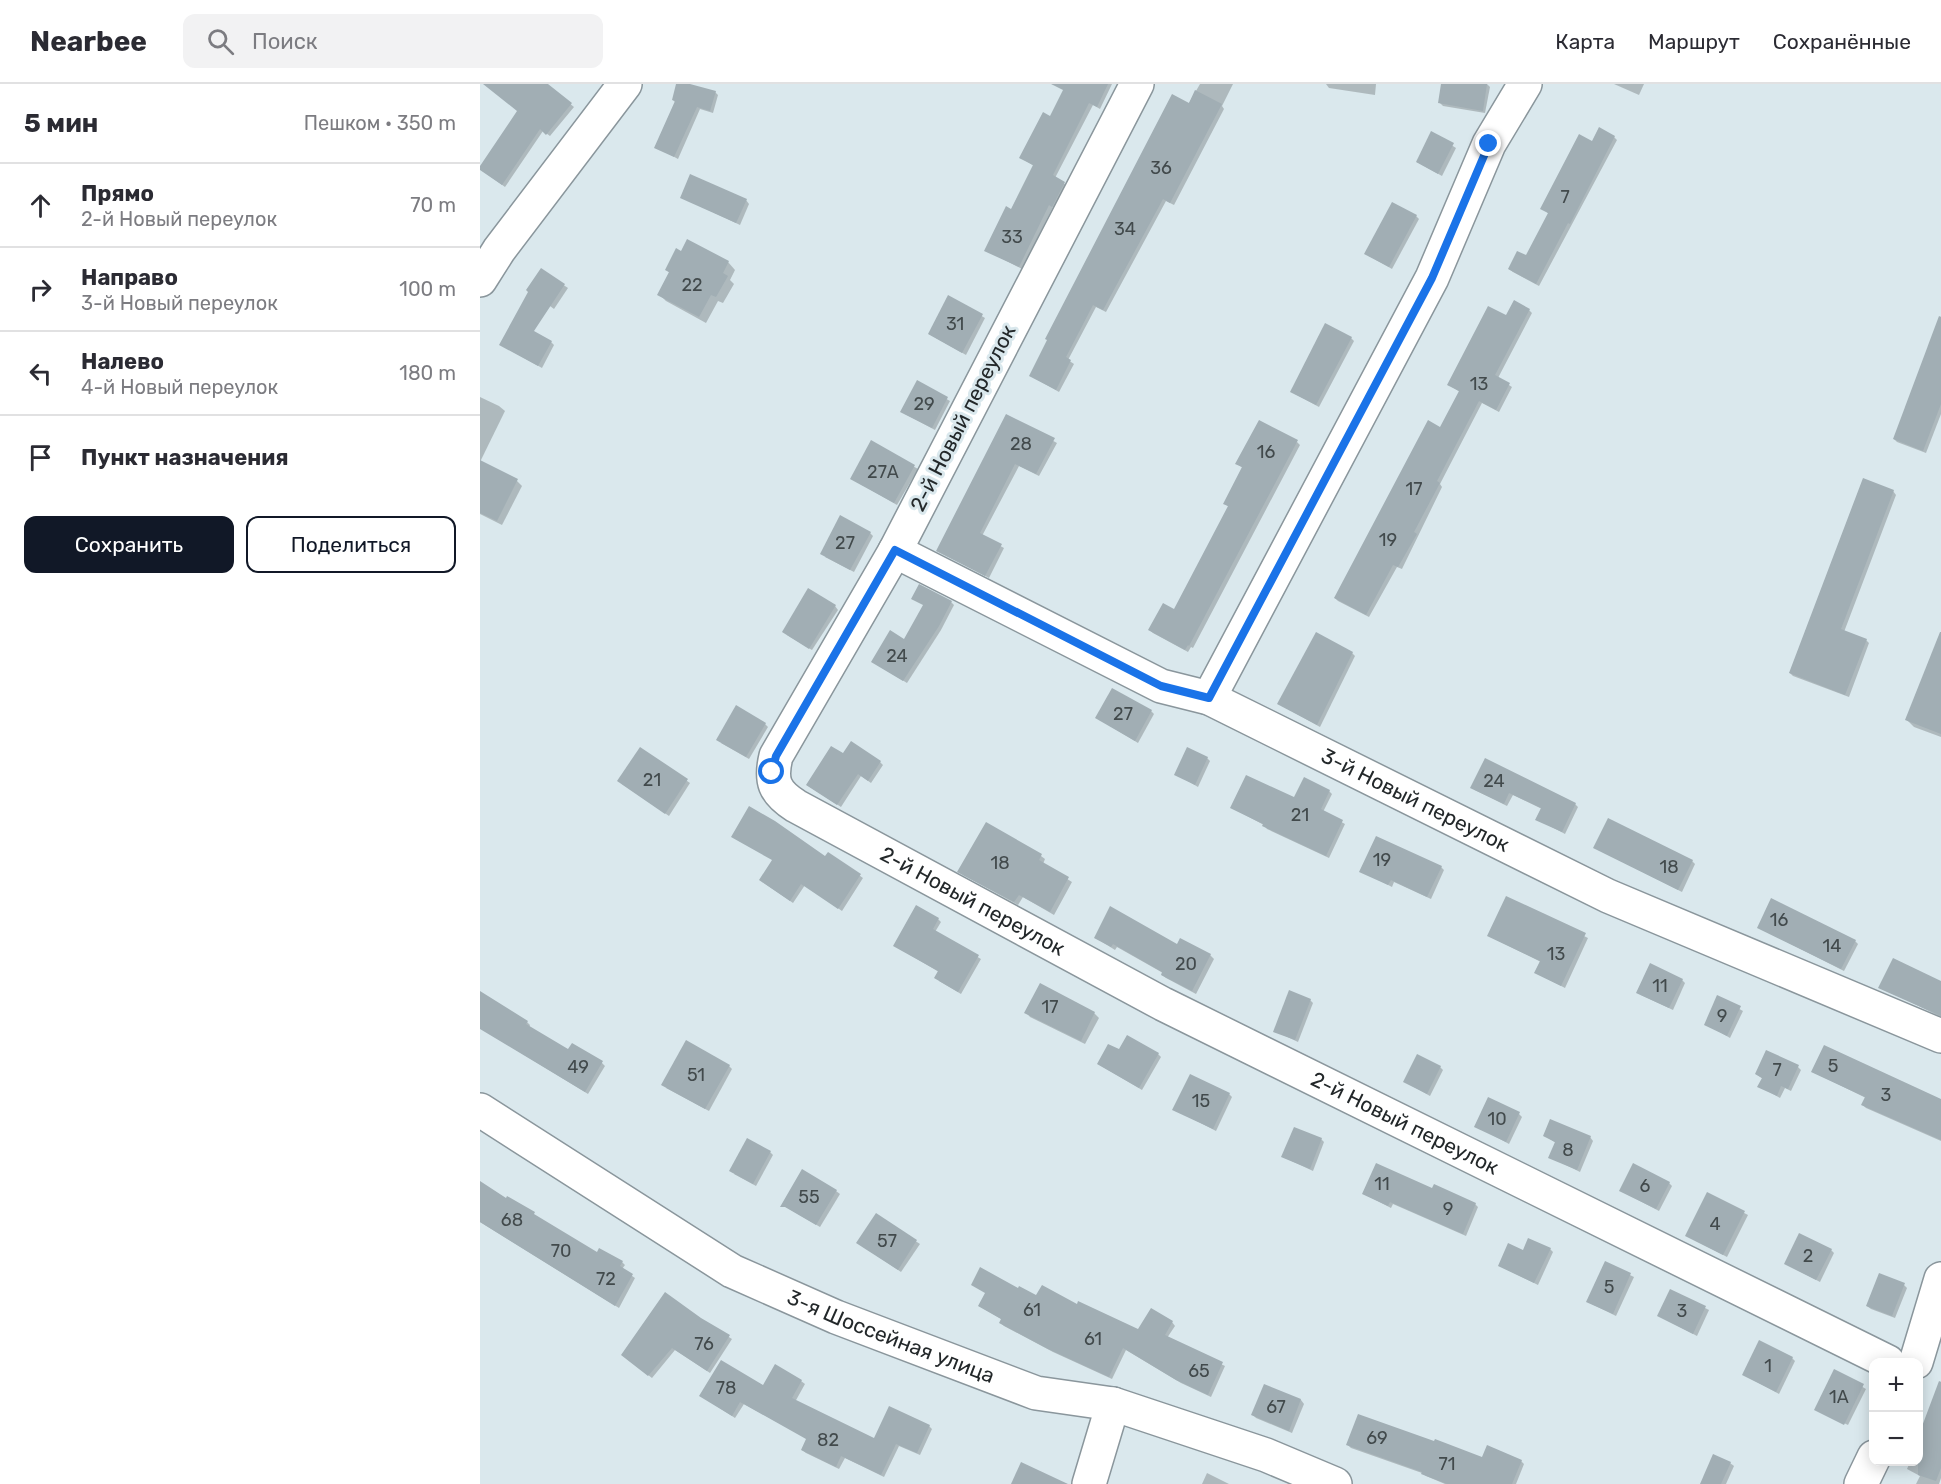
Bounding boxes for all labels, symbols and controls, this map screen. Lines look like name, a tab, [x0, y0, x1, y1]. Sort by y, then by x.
search box	[183, 14, 603, 68]
text: Nearbee	[30, 25, 147, 58]
icon: search	[204, 25, 237, 58]
text: Поиск	[252, 28, 318, 55]
text: Карта	[1555, 29, 1615, 54]
text: Маршрут	[1648, 29, 1740, 54]
text: Сохранённые	[1773, 29, 1911, 54]
text: 5 мин	[24, 108, 98, 139]
text: Пешком · 350 m	[304, 111, 456, 135]
route end	[1475, 130, 1501, 156]
house number: 36	[1150, 157, 1172, 179]
text: Прямо	[81, 180, 154, 207]
house number: 7	[1560, 186, 1570, 208]
icon: ahead	[24, 189, 57, 222]
text: 70 m	[410, 193, 456, 217]
text: 2-й Новый переулок	[81, 207, 277, 231]
house number: 34	[1114, 218, 1136, 240]
house number: 33	[1001, 226, 1023, 248]
text: Направо	[81, 264, 178, 291]
icon: right	[24, 273, 57, 306]
house number: 22	[681, 274, 703, 296]
text: 100 m	[399, 277, 456, 301]
text: 3-й Новый переулок	[81, 291, 278, 315]
house number: 31	[946, 313, 964, 335]
street label: 2-й Новый переулок	[905, 320, 1020, 515]
text: Налево	[81, 348, 164, 375]
icon: left	[24, 357, 57, 390]
text: 180 m	[399, 361, 456, 385]
house number: 13	[1470, 373, 1488, 395]
text: 4-й Новый переулок	[81, 375, 278, 399]
house number: 29	[913, 393, 935, 415]
house number: 28	[1010, 433, 1032, 455]
icon: arrive	[24, 441, 57, 474]
house number: 16	[1257, 441, 1275, 463]
text: Пункт назначения	[81, 444, 289, 471]
house number: 27А	[867, 461, 899, 483]
house number: 17	[1406, 478, 1422, 500]
button: Сохранить	[24, 516, 234, 573]
button: Поделиться	[246, 516, 456, 573]
house number: 19	[1379, 529, 1397, 551]
house number: 27	[835, 532, 855, 554]
house number: 24	[886, 645, 908, 667]
house number: 27	[1113, 703, 1133, 725]
street label: 3-й Новый переулок	[1317, 743, 1514, 857]
route start	[758, 758, 784, 784]
house number: 21	[643, 769, 661, 791]
house number: 24	[1483, 770, 1505, 792]
house number: 21	[1291, 804, 1309, 826]
street label: 2-й Новый переулок	[876, 841, 1070, 961]
house number: 19	[1373, 849, 1391, 871]
house number: 18	[990, 852, 1010, 874]
house number: 18	[1659, 856, 1679, 878]
house number: 16	[1770, 909, 1788, 931]
house number: 14	[1823, 935, 1841, 957]
house number: 13	[1547, 943, 1565, 965]
house number: 20	[1175, 953, 1197, 975]
house number: 11	[1652, 975, 1668, 997]
house number: 17	[1042, 996, 1058, 1018]
house number: 9	[1717, 1005, 1727, 1027]
house number: 5	[1828, 1055, 1838, 1077]
house number: 49	[567, 1056, 589, 1078]
house number: 7	[1772, 1059, 1782, 1081]
house number: 51	[687, 1064, 705, 1086]
street label: 2-й Новый переулок	[1307, 1066, 1503, 1180]
house number: 3	[1881, 1084, 1891, 1106]
house number: 15	[1192, 1090, 1210, 1112]
house number: 10	[1487, 1108, 1507, 1130]
house number: 8	[1562, 1139, 1574, 1161]
house number: 11	[1374, 1173, 1390, 1195]
house number: 6	[1640, 1175, 1651, 1197]
house number: 55	[798, 1186, 820, 1208]
house number: 9	[1443, 1198, 1453, 1220]
house number: 68	[501, 1209, 523, 1231]
house number: 4	[1709, 1213, 1721, 1235]
house number: 57	[877, 1230, 897, 1252]
house number: 70	[551, 1240, 571, 1262]
house number: 2	[1803, 1245, 1813, 1267]
house number: 72	[596, 1268, 616, 1290]
house number: 5	[1604, 1276, 1614, 1298]
street label: 3-я Шоссейная улица	[783, 1284, 998, 1388]
house number: 61	[1023, 1299, 1041, 1321]
house number: 3	[1677, 1300, 1687, 1322]
house number: 61	[1084, 1328, 1102, 1350]
house number: 76	[694, 1333, 714, 1355]
house number: 1	[1764, 1355, 1772, 1377]
map controls	[1869, 1358, 1923, 1466]
button: +	[1869, 1358, 1923, 1412]
house number: 65	[1188, 1360, 1210, 1382]
house number: 78	[716, 1377, 736, 1399]
house number: 1А	[1829, 1386, 1849, 1408]
house number: 67	[1266, 1396, 1286, 1418]
button: −	[1869, 1412, 1923, 1466]
house number: 69	[1366, 1427, 1388, 1449]
house number: 82	[817, 1429, 839, 1451]
house number: 71	[1439, 1453, 1455, 1475]

